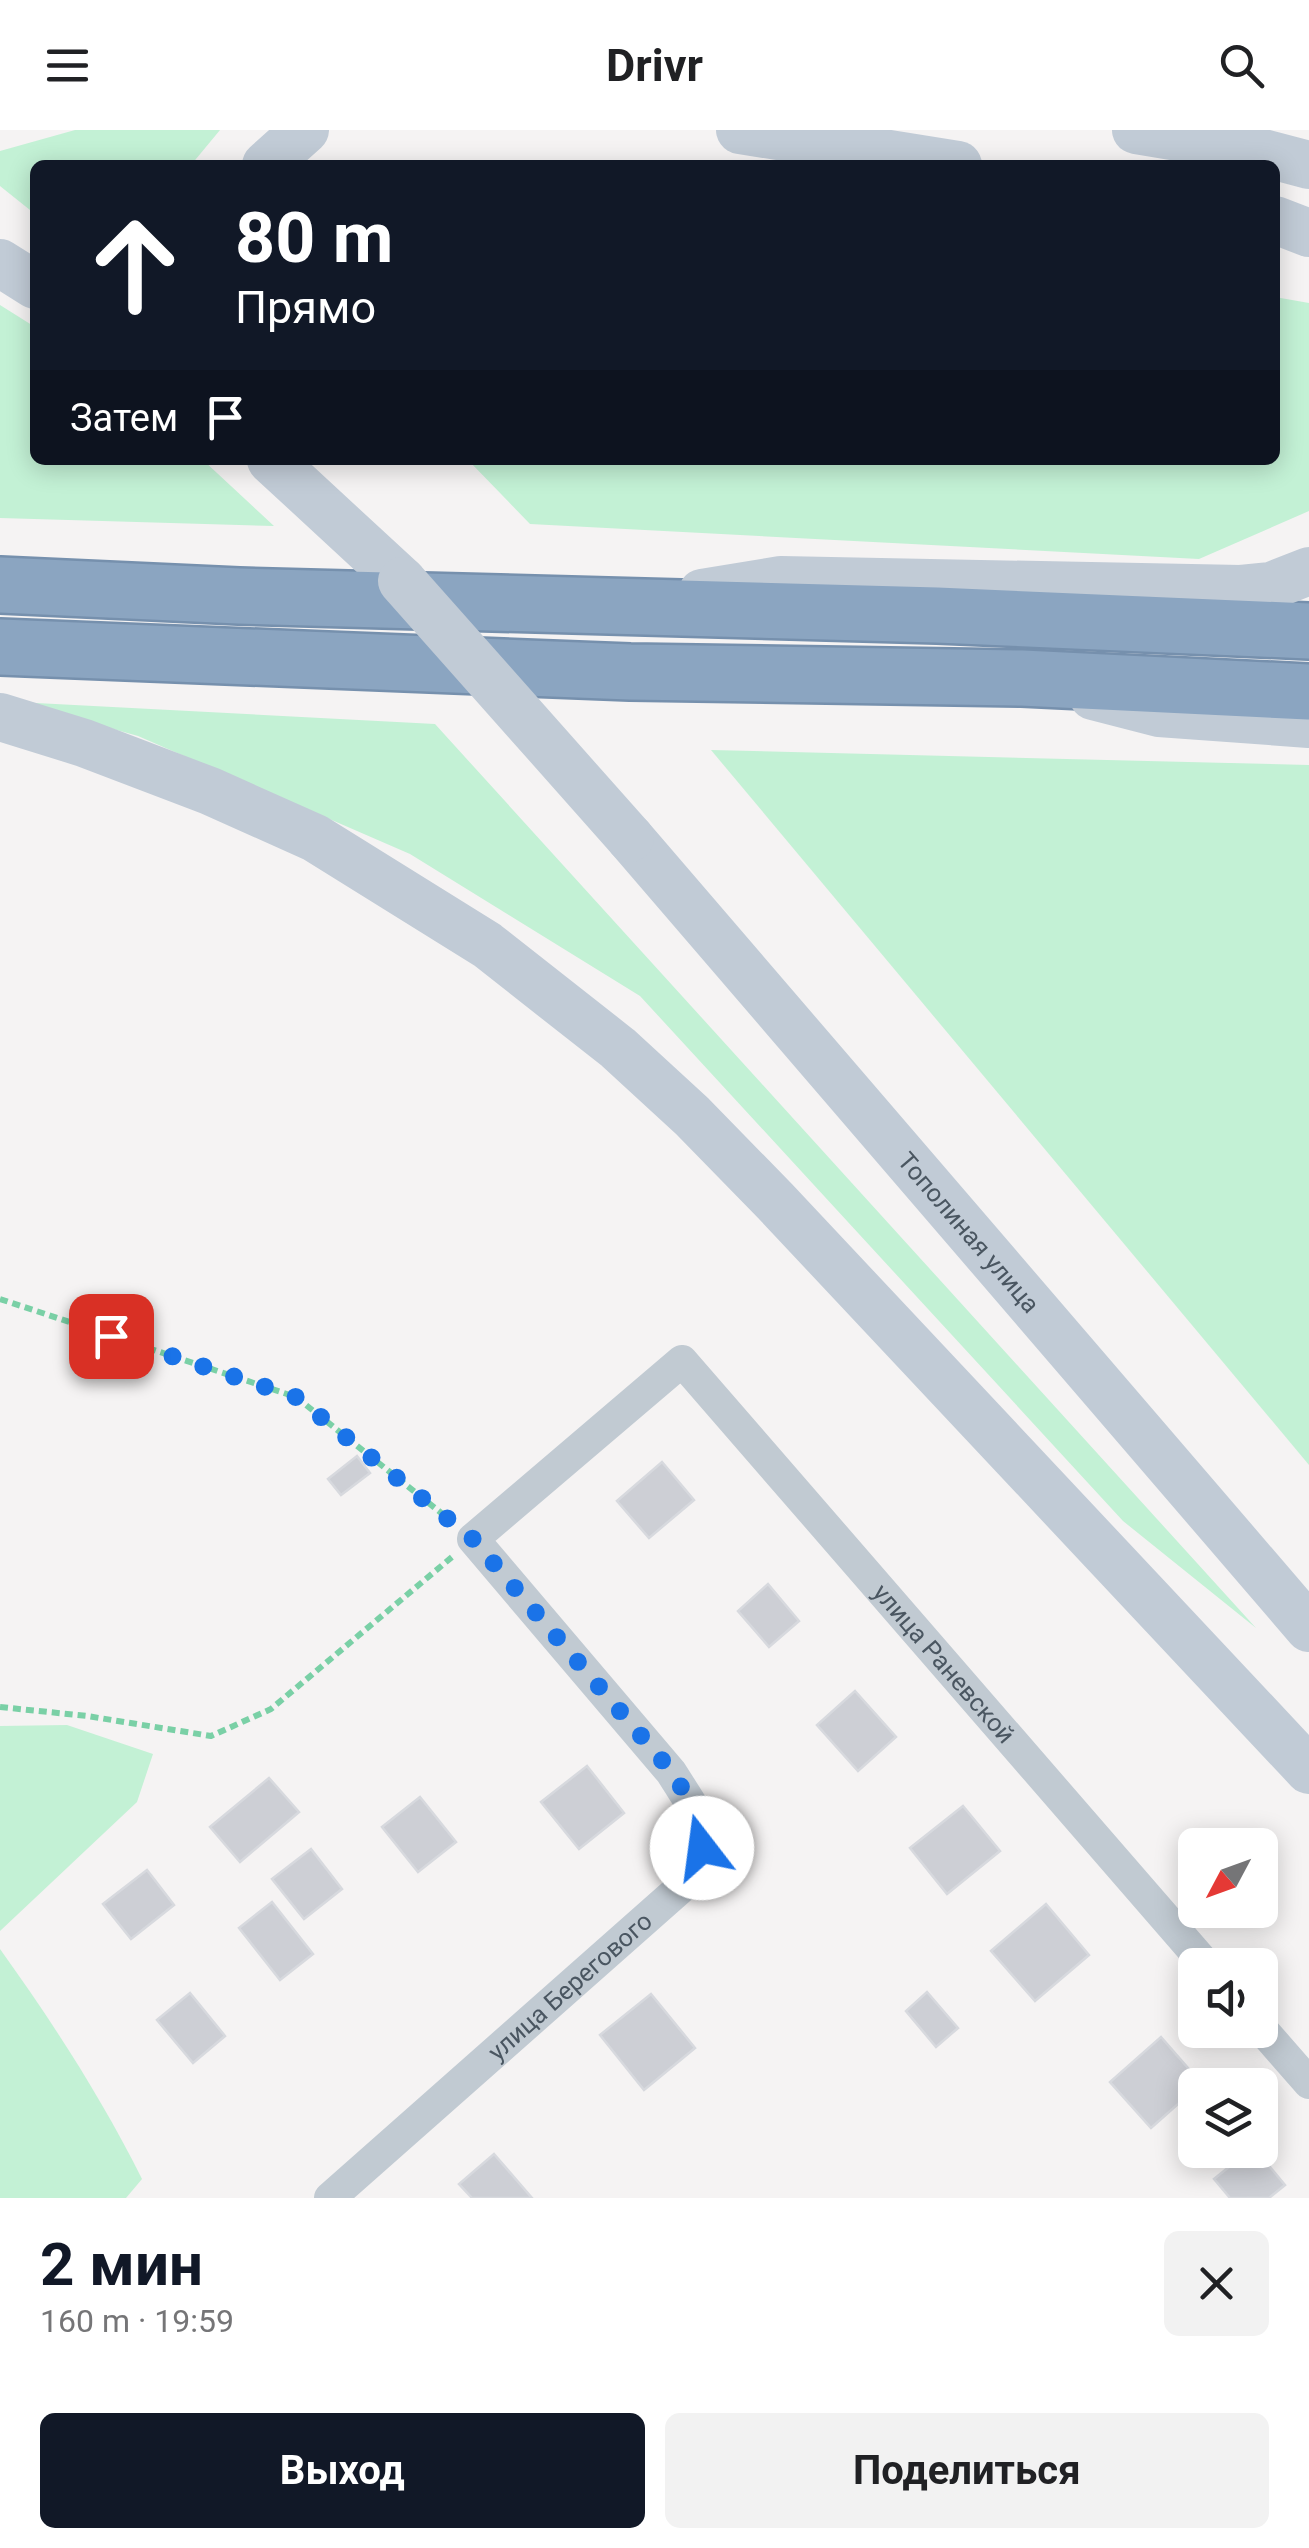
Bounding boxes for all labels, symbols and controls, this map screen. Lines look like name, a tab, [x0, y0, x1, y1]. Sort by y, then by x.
icon: menu	[40, 38, 95, 93]
icon: search	[1214, 38, 1269, 93]
text: Drivr	[606, 39, 703, 92]
text: 80 m	[235, 197, 393, 279]
icon: ahead	[70, 200, 200, 330]
text: Прямо	[235, 281, 376, 334]
icon: arrive	[198, 390, 253, 445]
text: Затем	[70, 396, 178, 440]
street label: Тополиная улица	[892, 1146, 1046, 1318]
pin	[69, 1294, 154, 1379]
icon: arrive	[84, 1309, 139, 1364]
street label: улица Раневской	[867, 1578, 1021, 1749]
position arrow	[650, 1796, 754, 1900]
north arrow	[1178, 1828, 1278, 1928]
map controls	[1178, 1828, 1278, 2168]
street label: улица Берегового	[482, 1906, 658, 2066]
button: sound	[1178, 1948, 1278, 2048]
button: layers	[1178, 2068, 1278, 2168]
text: 2 мин	[40, 2229, 203, 2300]
button: close	[1164, 2231, 1269, 2336]
text: 160 m · 19:59	[40, 2302, 234, 2340]
button: Выход	[40, 2413, 645, 2528]
button: Поделиться	[665, 2413, 1269, 2528]

